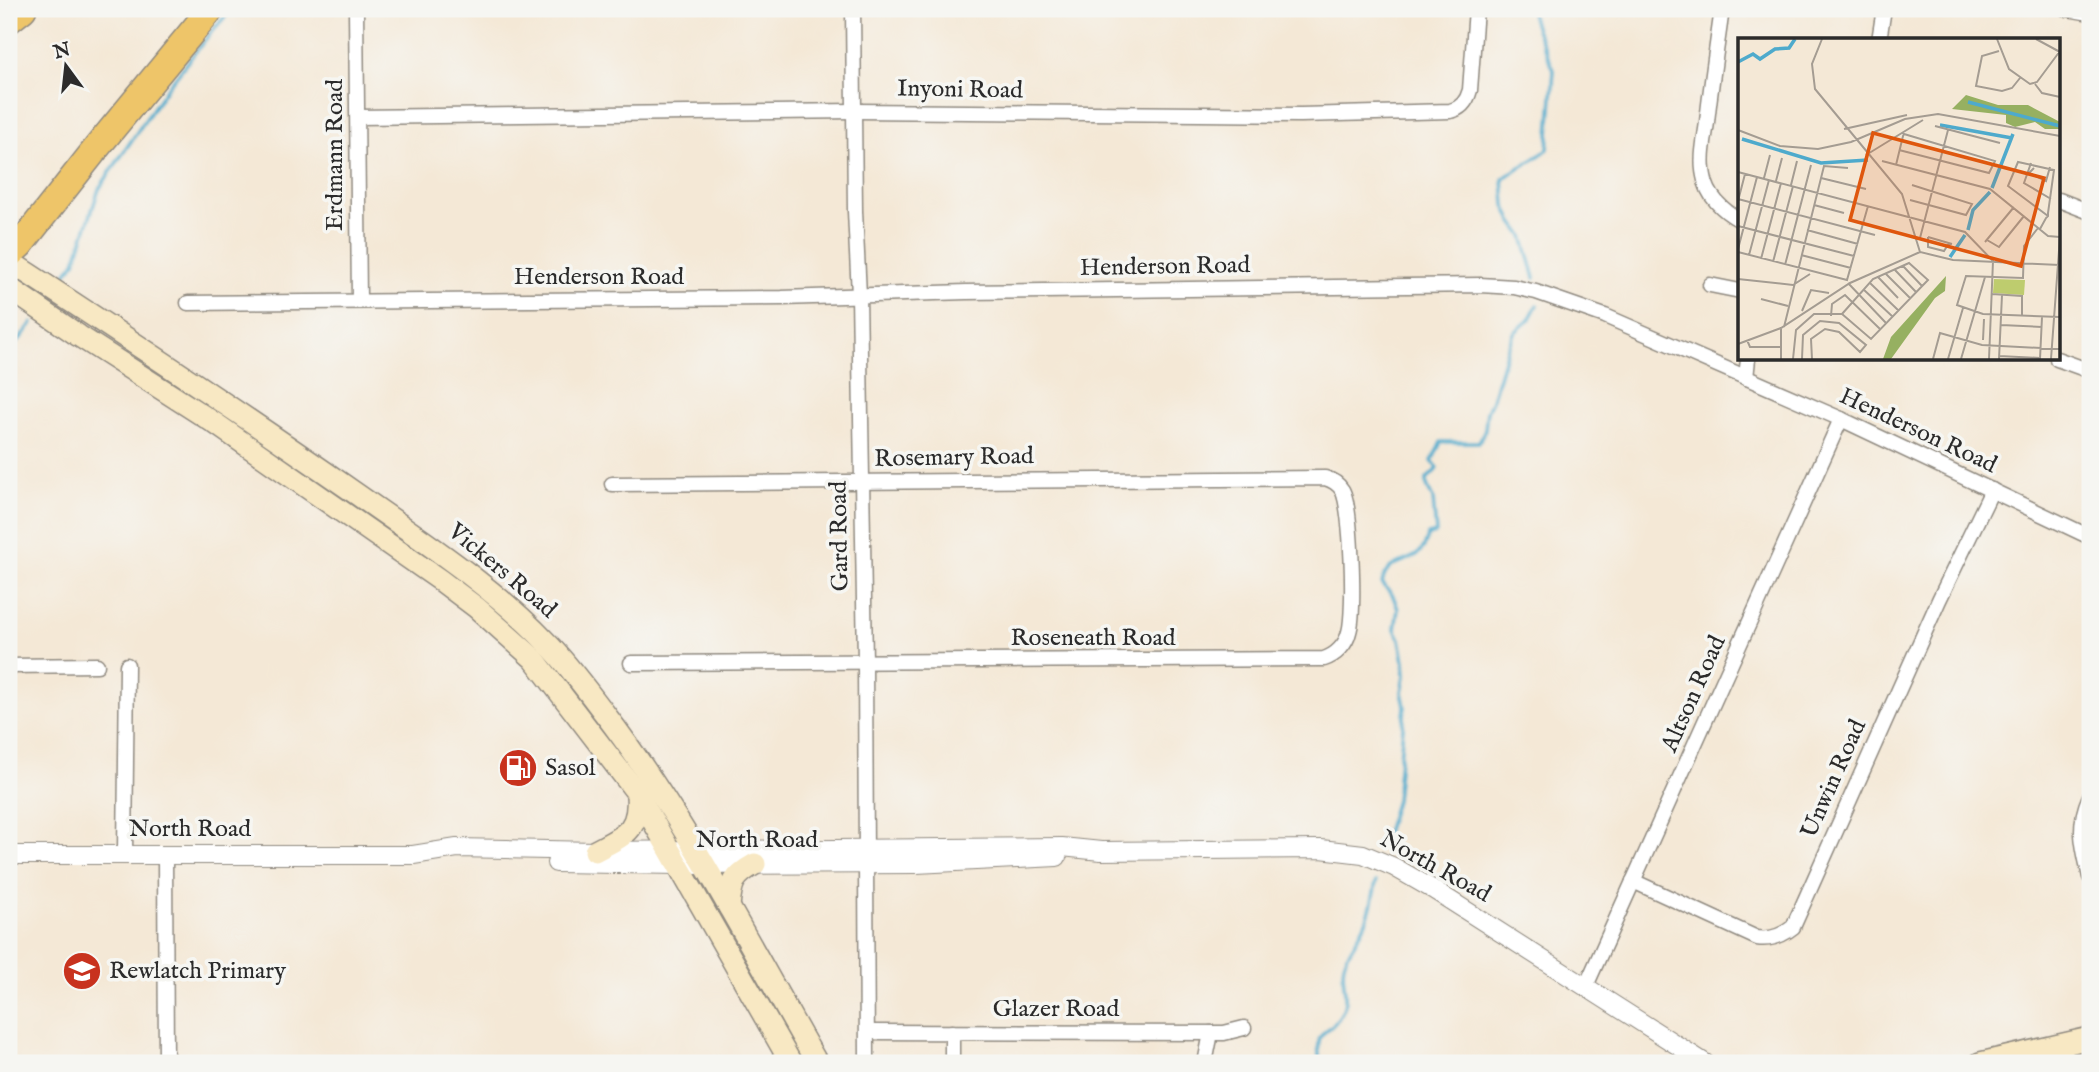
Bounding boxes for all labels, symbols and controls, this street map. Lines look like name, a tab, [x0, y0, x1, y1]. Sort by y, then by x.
north arrow	[32, 32, 102, 102]
text: N	[50, 38, 74, 65]
inset map	[1738, 38, 2060, 360]
street label: Inyoni Road	[897, 73, 1023, 107]
street label: Erdmann Road	[320, 79, 351, 231]
street label: Henderson Road	[1080, 250, 1251, 284]
street label: Henderson Road	[514, 262, 684, 293]
street label: Henderson Road	[1834, 381, 2002, 481]
street label: Rosemary Road	[874, 441, 1034, 475]
street label: Gard Road	[824, 480, 856, 592]
street label: Vickers Road	[440, 516, 563, 626]
street label: Roseneath Road	[1010, 623, 1176, 654]
street label: Altson Road	[1654, 631, 1734, 758]
street label: Unwin Road	[1794, 715, 1874, 843]
fuel station icon: Sasol	[497, 747, 539, 789]
place label: Sasol	[545, 753, 596, 784]
street label: North Road	[129, 814, 251, 845]
street label: North Road	[1374, 824, 1496, 910]
street label: North Road	[696, 825, 818, 856]
school or university icon: Rewlatch Primary	[61, 950, 103, 992]
place label: Rewlatch Primary	[109, 956, 286, 987]
street label: Glazer Road	[993, 994, 1119, 1025]

